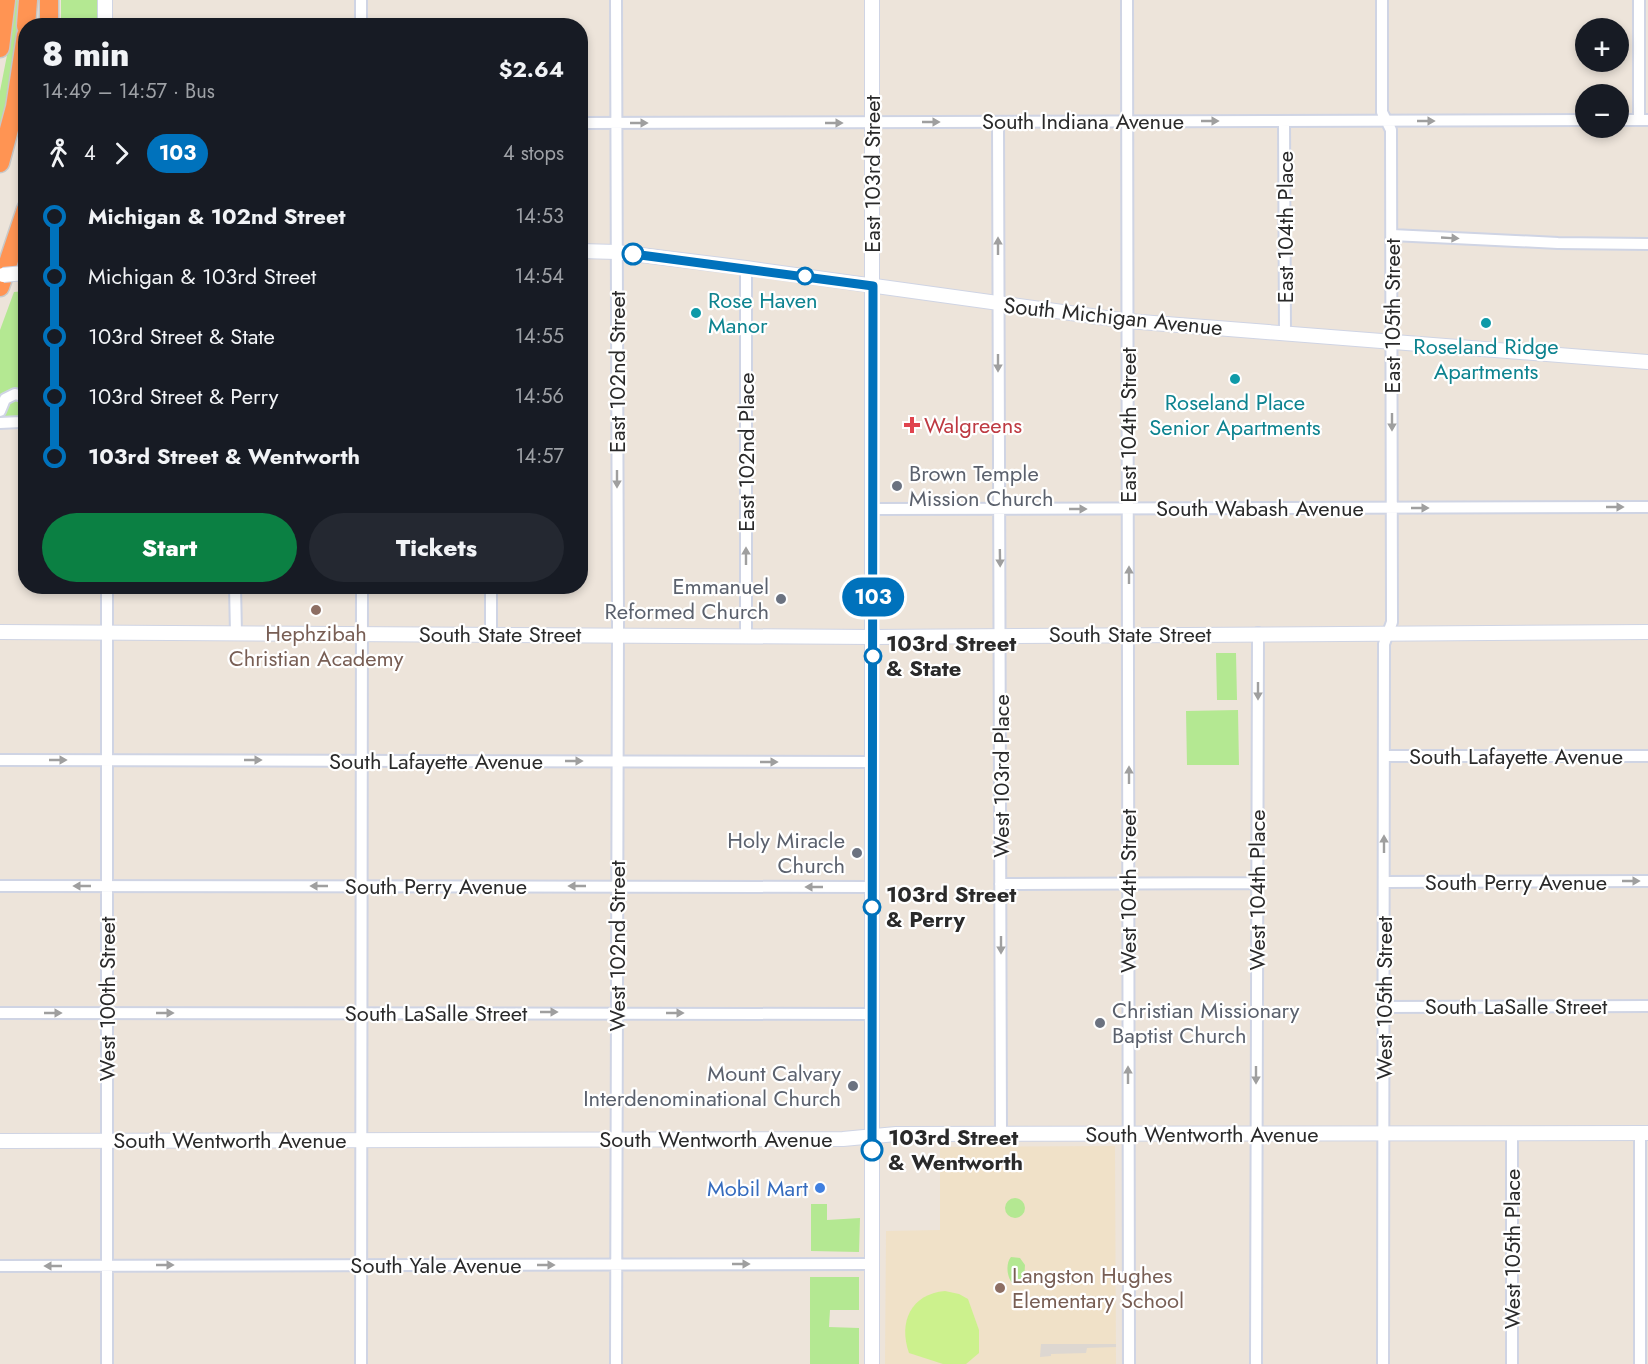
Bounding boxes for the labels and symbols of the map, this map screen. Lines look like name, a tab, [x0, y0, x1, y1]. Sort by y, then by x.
street label: East 103rd Street	[856, 94, 888, 253]
street label: South Indiana Avenue	[982, 105, 1184, 137]
one-way arrow	[1200, 116, 1219, 126]
one-way arrow	[921, 117, 940, 127]
one-way arrow	[1416, 117, 1435, 126]
one-way arrow	[629, 118, 648, 128]
one-way arrow	[824, 118, 843, 128]
street label: East 104th Place	[1269, 151, 1301, 303]
one-way arrow	[1441, 234, 1460, 243]
one-way arrow	[993, 236, 1003, 255]
street label: East 105th Street	[1376, 238, 1408, 393]
unlabelled marker	[622, 243, 644, 265]
unlabelled marker	[796, 267, 814, 285]
place label: Rose Haven Manor	[708, 284, 818, 341]
street label: South Michigan Avenue	[1002, 289, 1224, 343]
street label: East 102nd Street	[601, 290, 633, 453]
marker: Rose Haven Manor	[689, 306, 703, 320]
marker: Roseland Ridge Apartments	[1479, 316, 1493, 330]
place label: Roseland Ridge Apartments	[1413, 330, 1559, 387]
street label: East 104th Street	[1112, 347, 1144, 503]
one-way arrow	[994, 353, 1003, 372]
street label: East 102nd Place	[730, 372, 762, 532]
marker: Roseland Place Senior Apartments	[1228, 372, 1242, 386]
place label: Roseland Place Senior Apartments	[1149, 386, 1321, 443]
place label: Walgreens	[924, 409, 1022, 441]
one-way arrow	[1387, 413, 1397, 432]
marker: Walgreens	[905, 418, 919, 432]
place label: Brown Temple Mission Church	[909, 457, 1054, 514]
one-way arrow	[612, 469, 622, 488]
marker: Brown Temple Mission Church	[890, 479, 904, 493]
street label: South Wabash Avenue	[1156, 492, 1364, 524]
one-way arrow	[1606, 502, 1625, 512]
one-way arrow	[1411, 503, 1430, 513]
one-way arrow	[1069, 504, 1088, 514]
one-way arrow	[741, 547, 751, 566]
one-way arrow	[995, 548, 1005, 567]
one-way arrow	[1124, 566, 1134, 585]
place label: Emmanuel Reformed Church	[604, 570, 769, 627]
line badge: 103	[838, 578, 908, 616]
marker: Emmanuel Reformed Church	[774, 592, 788, 606]
marker: Hephzibah Christian Academy	[309, 603, 323, 617]
place label: Hephzibah Christian Academy	[229, 617, 404, 674]
street label: South State Street	[419, 618, 582, 650]
street label: South State Street	[1049, 618, 1212, 650]
place label: 103rd Street & State	[886, 627, 1016, 684]
marker: 103rd Street & State	[864, 647, 882, 665]
one-way arrow	[1253, 682, 1262, 701]
street label: West 103rd Place	[985, 694, 1017, 858]
street label: South Lafayette Avenue	[1409, 740, 1623, 772]
street label: South Lafayette Avenue	[329, 745, 543, 777]
one-way arrow	[49, 755, 68, 765]
one-way arrow	[244, 755, 263, 765]
one-way arrow	[565, 756, 584, 766]
one-way arrow	[760, 757, 779, 767]
one-way arrow	[1124, 766, 1134, 785]
street label: West 104th Street	[1112, 808, 1144, 973]
street label: West 104th Place	[1241, 810, 1273, 971]
place label: Holy Miracle Church	[727, 824, 845, 881]
one-way arrow	[1379, 834, 1389, 853]
marker: Holy Miracle Church	[850, 846, 864, 860]
street label: West 102nd Street	[601, 860, 633, 1031]
street label: South Perry Avenue	[1425, 866, 1607, 898]
street label: South Perry Avenue	[345, 870, 527, 902]
one-way arrow	[1622, 876, 1641, 886]
place label: 103rd Street & Perry	[886, 878, 1016, 935]
one-way arrow	[72, 881, 91, 891]
one-way arrow	[309, 881, 328, 891]
one-way arrow	[567, 881, 586, 891]
one-way arrow	[804, 882, 823, 892]
marker: 103rd Street & Perry	[863, 898, 881, 916]
street label: West 100th Street	[91, 916, 123, 1081]
street label: West 105th Street	[1368, 916, 1400, 1080]
one-way arrow	[996, 936, 1006, 955]
street label: South LaSalle Street	[1425, 990, 1608, 1022]
place label: Christian Missionary Baptist Church	[1112, 994, 1300, 1051]
street label: South LaSalle Street	[345, 997, 528, 1029]
one-way arrow	[44, 1008, 63, 1018]
one-way arrow	[156, 1008, 175, 1018]
one-way arrow	[540, 1008, 559, 1017]
one-way arrow	[665, 1008, 684, 1017]
marker: Christian Missionary Baptist Church	[1093, 1016, 1107, 1030]
place label: Mount Calvary Interdenominational Church	[583, 1057, 841, 1114]
one-way arrow	[1123, 1066, 1133, 1085]
one-way arrow	[1251, 1066, 1261, 1085]
marker: Mount Calvary Interdenominational Church	[846, 1079, 860, 1093]
street label: South Wentworth Avenue	[1085, 1118, 1319, 1150]
place label: 103rd Street & Wentworth	[888, 1121, 1023, 1178]
street label: South Wentworth Avenue	[599, 1123, 833, 1155]
street label: South Wentworth Avenue	[113, 1124, 347, 1156]
marker: 103rd Street & Wentworth	[861, 1139, 883, 1161]
street label: West 105th Place	[1496, 1169, 1528, 1329]
place label: Mobil Mart	[707, 1172, 809, 1204]
marker: Mobil Mart	[813, 1181, 827, 1195]
street label: South Yale Avenue	[350, 1249, 522, 1281]
place label: Langston Hughes Elementary School	[1012, 1259, 1184, 1316]
one-way arrow	[156, 1260, 175, 1270]
one-way arrow	[537, 1260, 556, 1270]
one-way arrow	[732, 1260, 751, 1269]
one-way arrow	[44, 1261, 63, 1270]
marker: Langston Hughes Elementary School	[993, 1281, 1007, 1295]

